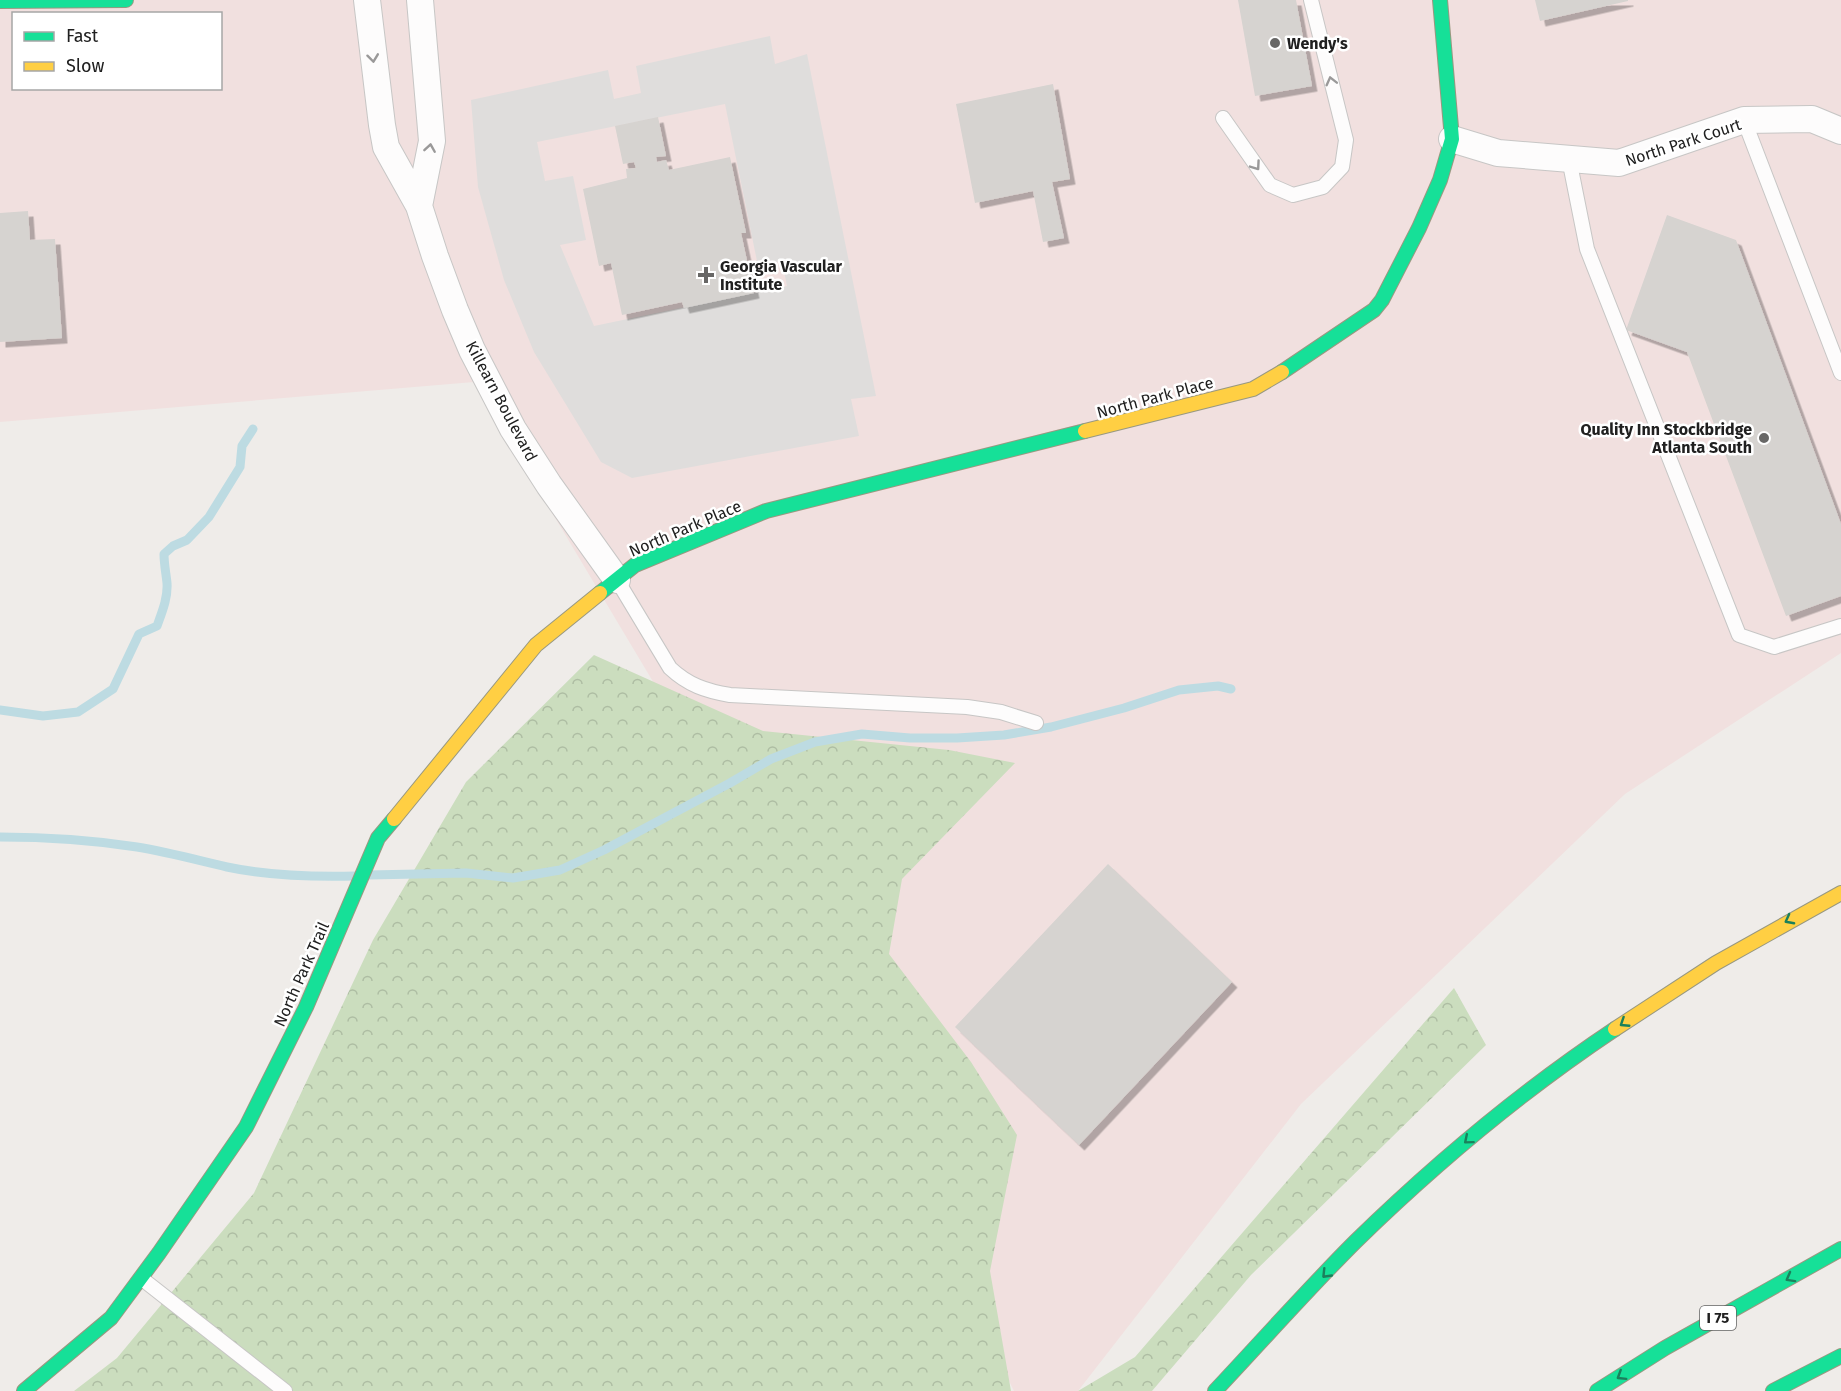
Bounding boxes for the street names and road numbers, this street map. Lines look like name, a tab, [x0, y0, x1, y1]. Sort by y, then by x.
street label: North Park Court	[1623, 115, 1744, 170]
street label: Killearn Boulevard	[462, 338, 541, 465]
street label: North Park Place	[1095, 373, 1216, 422]
street label: North Park Place	[626, 496, 744, 561]
street label: North Park Trail	[270, 918, 333, 1030]
road number: I 75	[1700, 1306, 1736, 1330]

